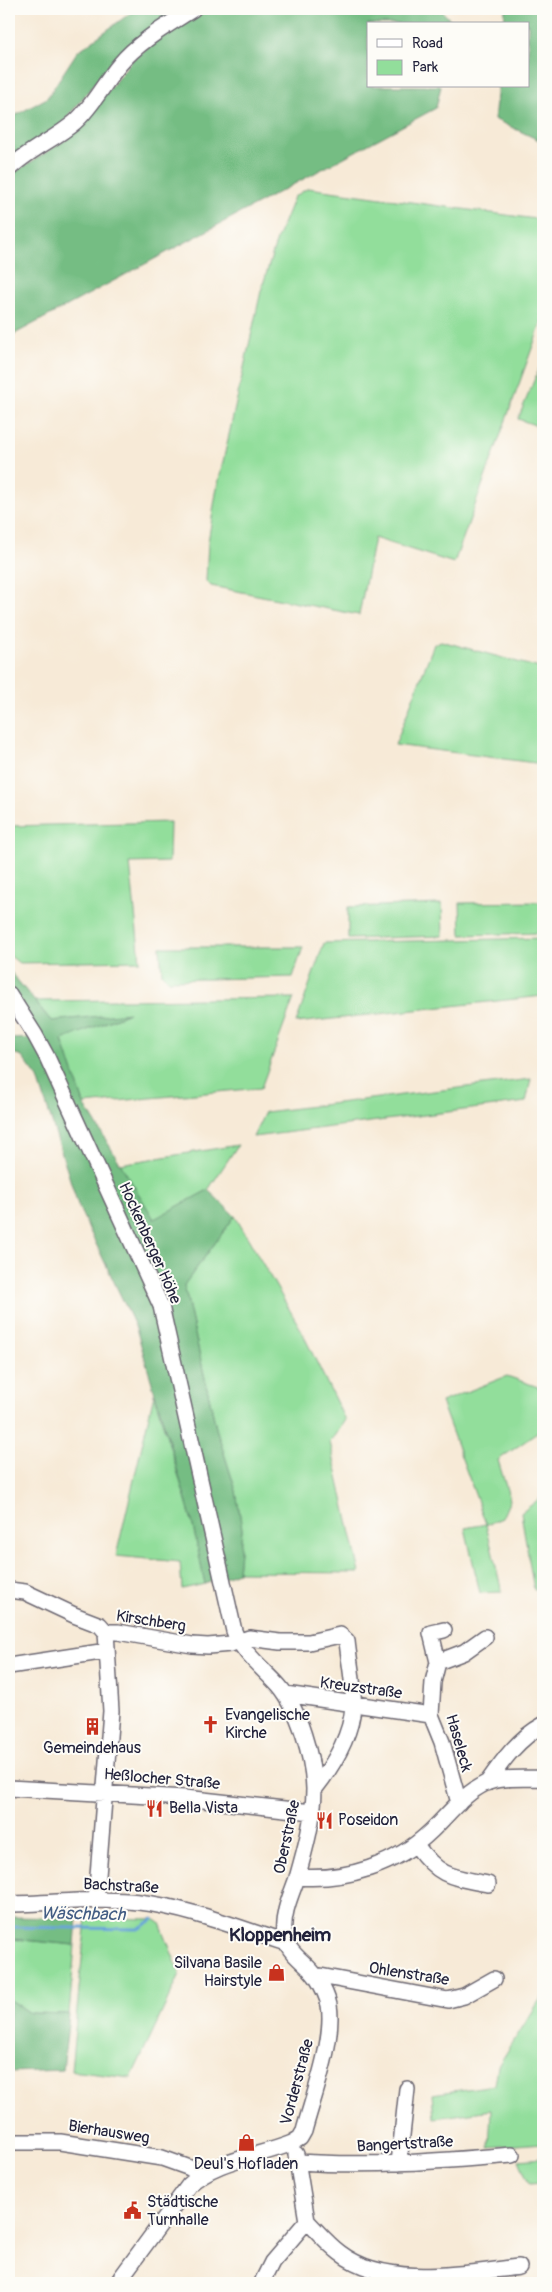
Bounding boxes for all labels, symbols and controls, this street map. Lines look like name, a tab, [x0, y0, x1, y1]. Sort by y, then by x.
legend	[367, 22, 530, 88]
text: Road	[412, 34, 443, 53]
text: Park	[412, 58, 439, 77]
street label: Hockenberger Höhe	[114, 1179, 186, 1307]
street label: Kirschberg	[115, 1606, 187, 1636]
street label: Kreuzstraße	[319, 1672, 403, 1704]
place label: Evangelische Kirche	[225, 1705, 310, 1743]
street label: Haseleck	[441, 1712, 477, 1774]
church icon: Evangelische Kirche	[201, 1714, 221, 1734]
building icon: Gemeindehaus	[82, 1716, 102, 1736]
place label: Gemeindehaus	[43, 1738, 141, 1758]
street label: Heßlocher Straße	[103, 1764, 221, 1794]
restaurant icon: Bella Vista	[145, 1798, 165, 1818]
place label: Bella Vista	[169, 1798, 238, 1818]
street label: Oberstraße	[269, 1798, 305, 1876]
restaurant icon: Poseidon	[314, 1810, 334, 1830]
place label: Poseidon	[338, 1810, 398, 1830]
street label: Bachstraße	[83, 1874, 159, 1898]
water label: Wäschbach	[41, 1902, 127, 1926]
district label: Kloppenheim	[229, 1923, 331, 1947]
place label: Silvana Basile Hairstyle	[174, 1953, 262, 1991]
street label: Ohlenstraße	[367, 1958, 451, 1990]
shop icon: Silvana Basile Hairstyle	[266, 1962, 286, 1982]
street label: Vorderstraße	[276, 2037, 318, 2127]
street label: Bierhausweg	[67, 2116, 151, 2148]
street label: Bangertstraße	[356, 2131, 454, 2157]
shop icon: Deul's Hofladen	[236, 2132, 256, 2152]
place label: Deul's Hofladen	[194, 2154, 298, 2174]
place label: Städtische Turnhalle	[147, 2192, 218, 2230]
public building icon: Städtische Turnhalle	[123, 2201, 143, 2221]

